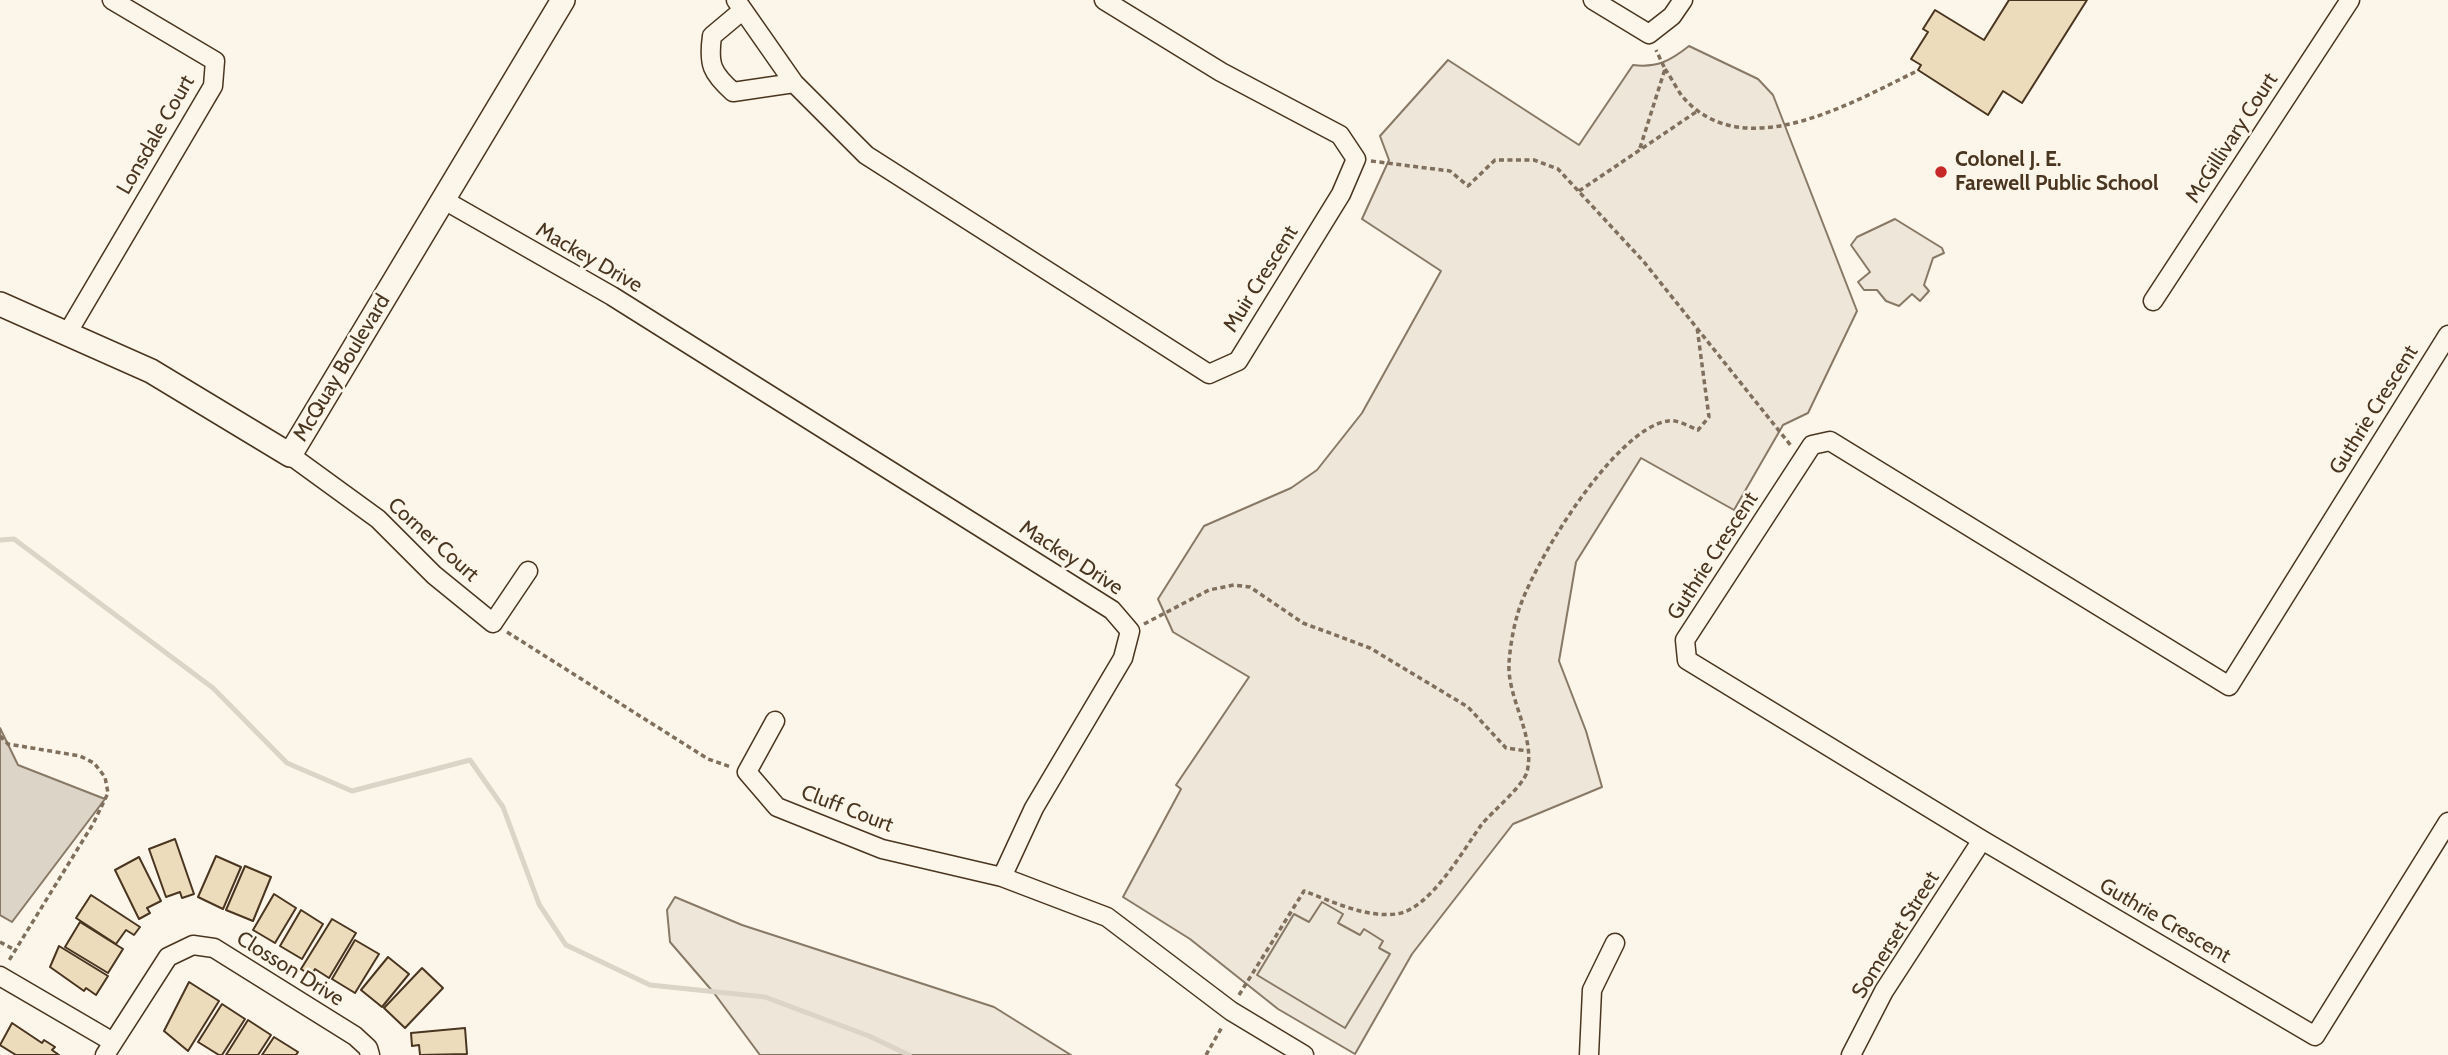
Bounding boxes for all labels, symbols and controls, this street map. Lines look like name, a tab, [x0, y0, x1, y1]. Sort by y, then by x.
street label: McGillivary Court	[2181, 68, 2283, 208]
street label: Lonsdale Court	[112, 71, 200, 199]
place label: Colonel J. E. Farewell Public School	[1955, 147, 2159, 197]
marker: Colonel J. E. Farewell Public School	[1933, 164, 1949, 180]
street label: Mackey Drive	[531, 217, 647, 299]
street label: Muir Crescent	[1218, 221, 1304, 337]
street label: McQuay Boulevard	[288, 290, 396, 446]
street label: Guthrie Crescent	[2324, 341, 2424, 479]
street label: Guthrie Crescent	[1662, 487, 1764, 625]
street label: Corner Court	[382, 493, 484, 587]
street label: Mackey Drive	[1014, 515, 1128, 601]
street label: Cluff Court	[797, 780, 897, 838]
street label: Somerset Street	[1847, 867, 1945, 1003]
street label: Guthrie Crescent	[2095, 873, 2235, 969]
street label: Closson Drive	[232, 926, 348, 1012]

